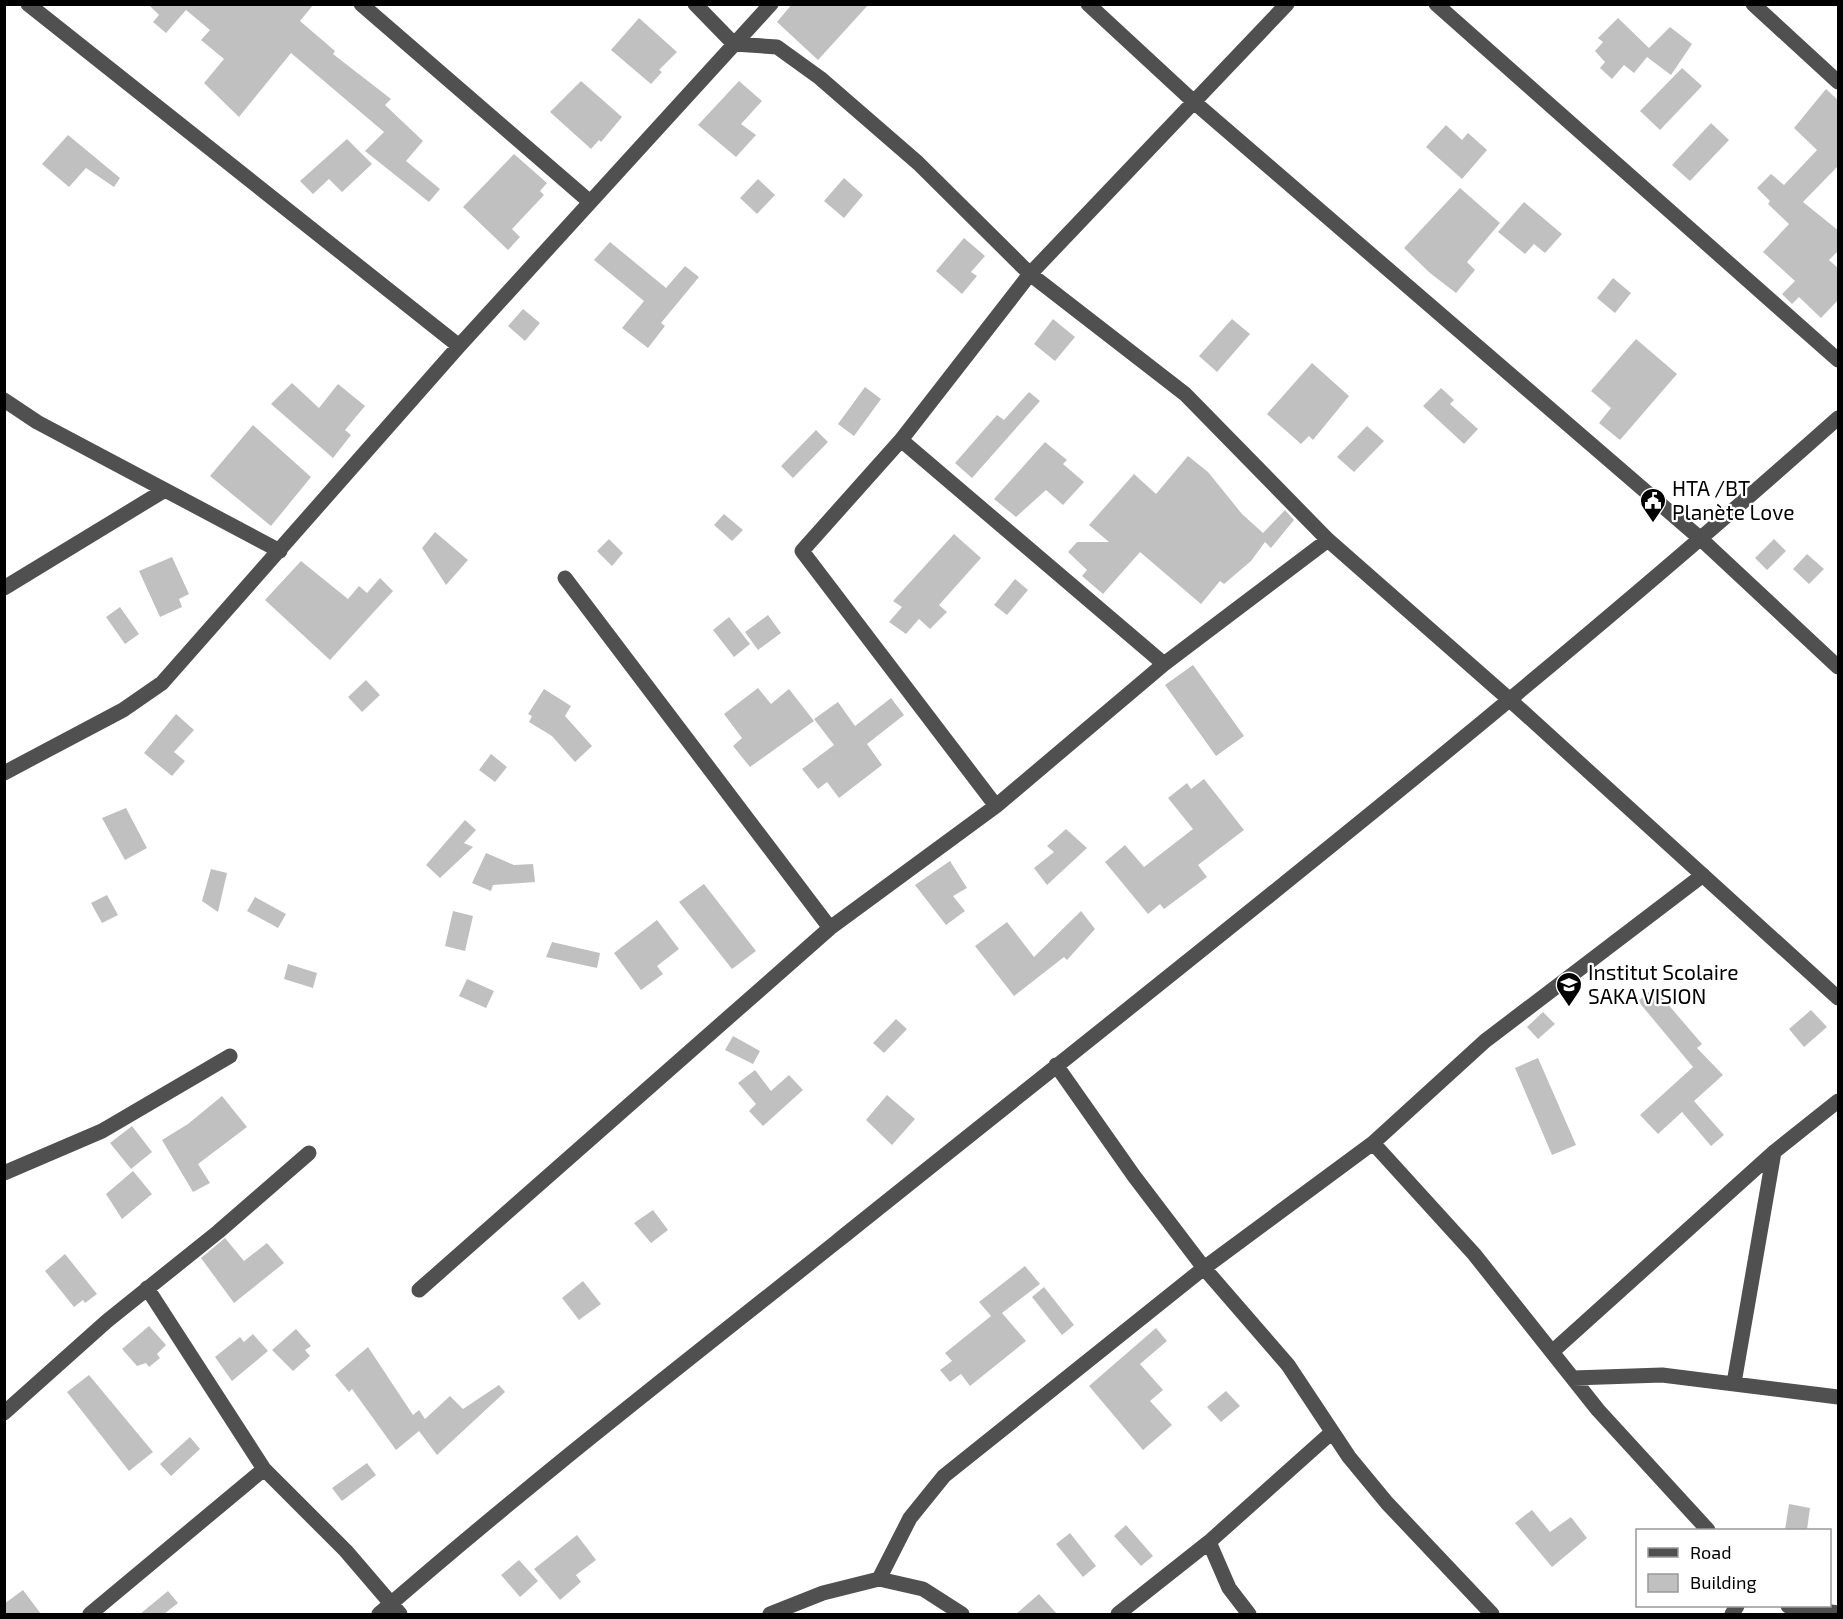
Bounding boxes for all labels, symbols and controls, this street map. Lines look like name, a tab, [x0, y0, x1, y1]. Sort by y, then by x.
place label: HTA /BT Planète Love	[1672, 475, 1794, 524]
public building icon: HTA /BT Planète Love	[1638, 486, 1668, 524]
place label: Institut Scolaire SAKA VISION	[1588, 959, 1738, 1008]
school or university icon: Institut Scolaire SAKA VISION	[1554, 970, 1584, 1008]
legend	[1636, 1529, 1831, 1607]
text: Road	[1690, 1541, 1731, 1563]
text: Building	[1690, 1571, 1757, 1593]

